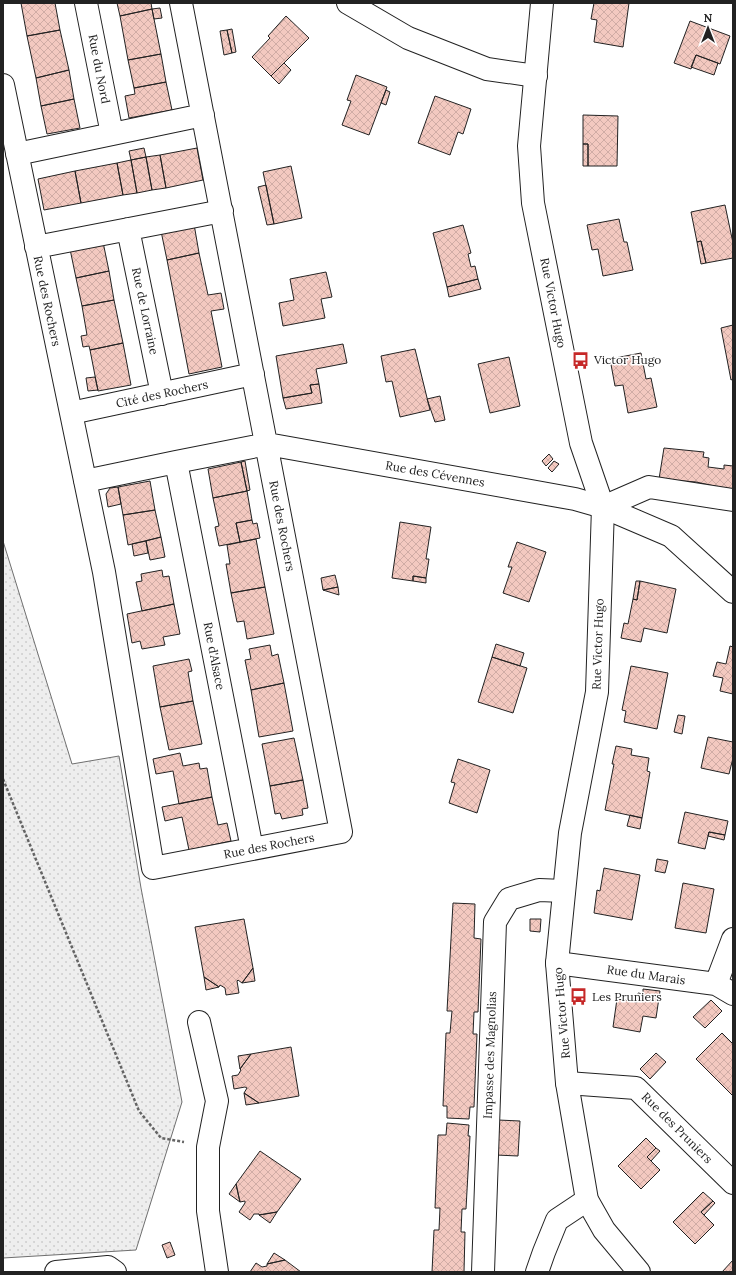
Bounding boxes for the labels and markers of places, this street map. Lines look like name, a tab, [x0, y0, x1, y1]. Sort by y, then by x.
bus stop icon: Victor Hugo	[571, 350, 591, 370]
place label: Victor Hugo	[593, 352, 661, 367]
bus stop icon: Les Pruniers	[569, 987, 589, 1007]
place label: Les Pruniers	[592, 989, 662, 1004]

